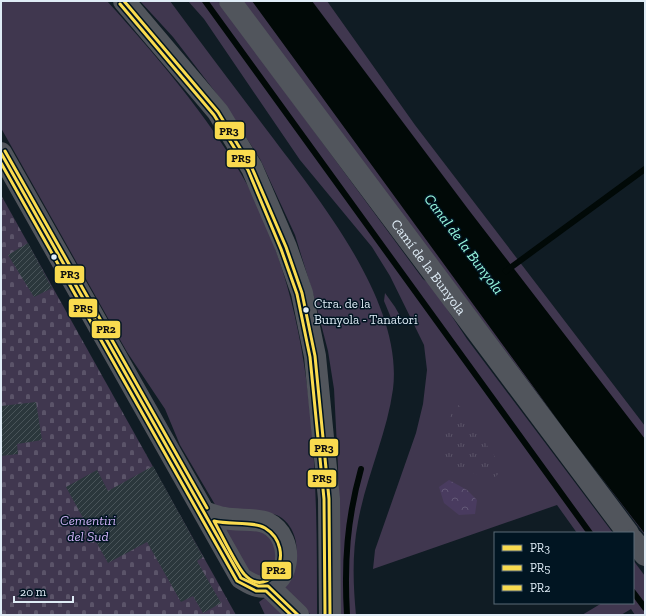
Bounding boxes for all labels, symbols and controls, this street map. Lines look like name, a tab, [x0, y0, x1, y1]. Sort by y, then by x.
line badge: PR3	[214, 121, 245, 140]
text: PR3	[219, 125, 239, 138]
line badge: PR5	[226, 149, 256, 168]
text: PR5	[231, 152, 251, 165]
water label: Canal de la Bunyola	[420, 190, 508, 298]
street label: Camí de la Bunyola	[387, 216, 470, 318]
unlabelled marker	[49, 252, 59, 262]
line badge: PR3	[54, 265, 85, 284]
text: PR3	[60, 268, 80, 281]
place label: Ctra. de la Bunyola - Tanatori	[314, 296, 418, 327]
line badge: PR5	[68, 298, 98, 318]
text: PR5	[73, 302, 93, 315]
marker: Ctra. de la Bunyola - Tanatori	[301, 305, 311, 315]
line badge: PR2	[91, 320, 121, 339]
text: PR2	[96, 323, 116, 336]
line badge: PR3	[309, 438, 339, 457]
text: PR3	[314, 442, 334, 455]
line badge: PR5	[307, 469, 337, 488]
text: PR5	[312, 472, 332, 485]
park label: Cementiri del Sud	[60, 512, 116, 545]
legend	[494, 532, 634, 604]
text: PR3	[530, 541, 550, 555]
line badge: PR2	[261, 561, 292, 580]
text: PR5	[530, 561, 550, 575]
text: PR2	[266, 564, 286, 577]
scale bar	[14, 578, 73, 604]
text: PR2	[530, 581, 550, 595]
text: 20 m	[20, 585, 47, 599]

